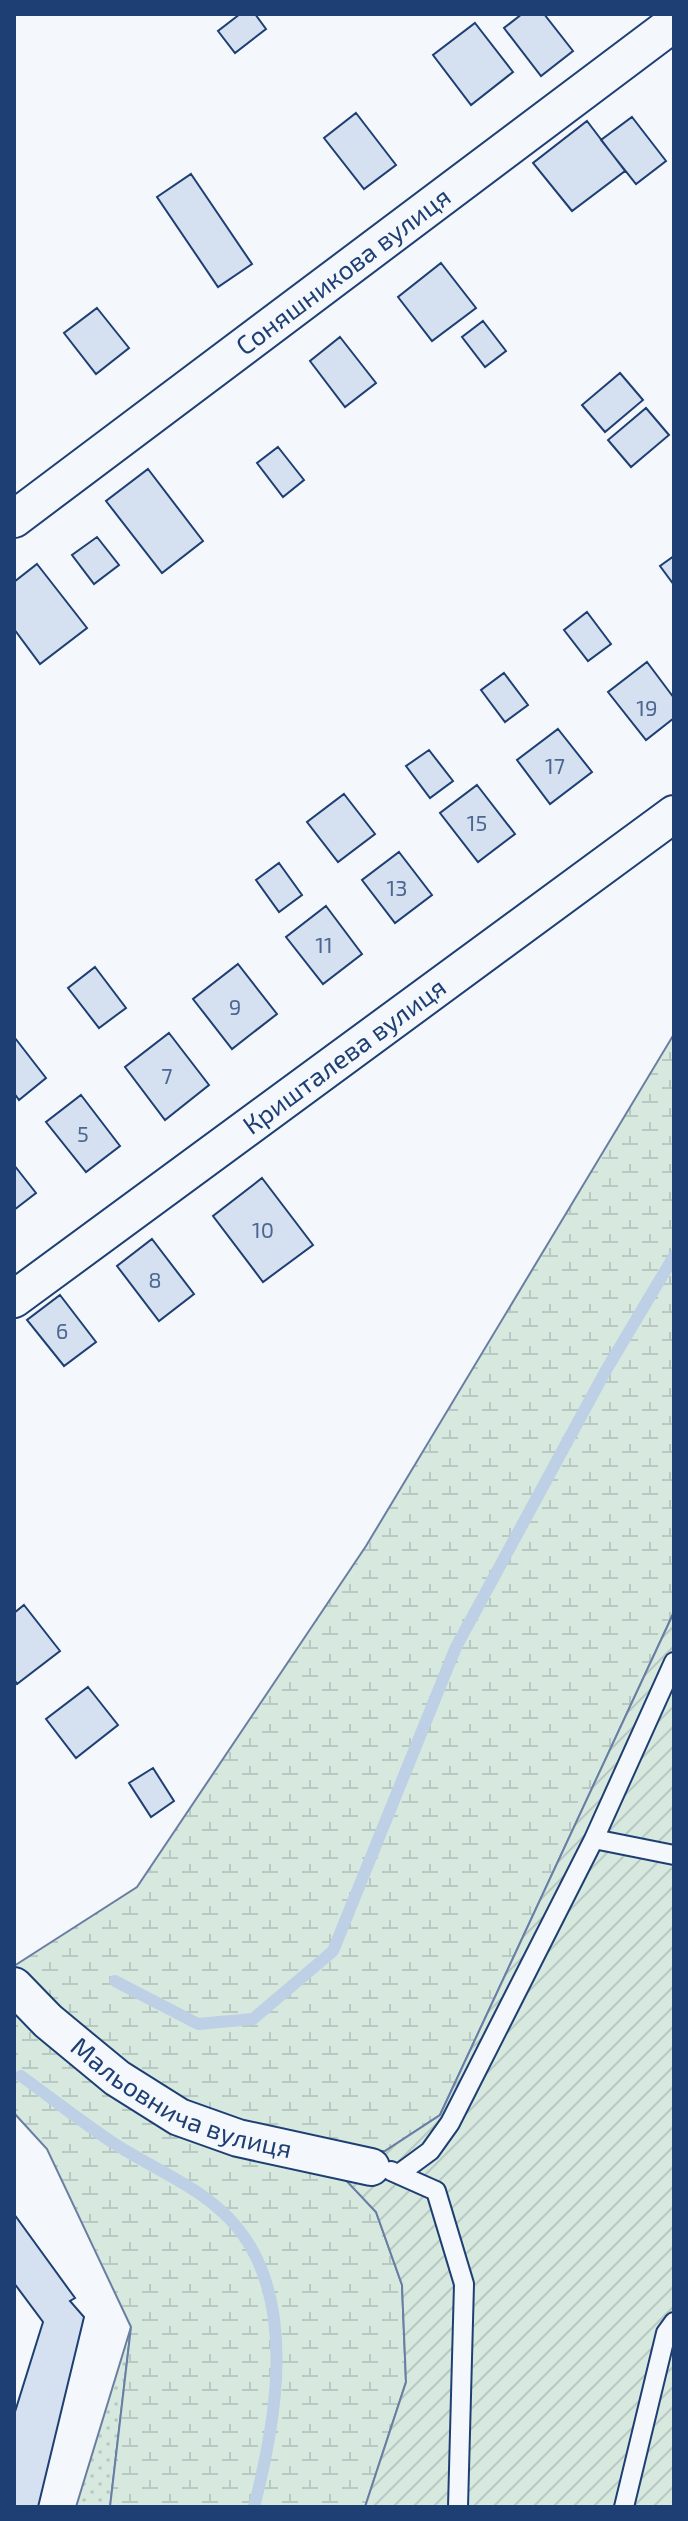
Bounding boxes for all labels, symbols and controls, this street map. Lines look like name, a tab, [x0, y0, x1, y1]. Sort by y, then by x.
street label: Соняшникова вулиця	[229, 180, 456, 361]
house number: 19	[636, 694, 658, 720]
house number: 17	[545, 752, 565, 778]
house number: 15	[467, 809, 487, 835]
house number: 13	[387, 874, 408, 900]
house number: 11	[315, 931, 333, 957]
street label: Кришталева вулиця	[236, 970, 451, 1140]
house number: 9	[229, 993, 241, 1019]
house number: 7	[161, 1062, 173, 1088]
house number: 5	[77, 1120, 89, 1146]
house number: 10	[252, 1216, 274, 1242]
house number: 8	[148, 1266, 162, 1292]
house number: 6	[56, 1317, 68, 1343]
street label: Мальовнича вулиця	[66, 2030, 295, 2163]

